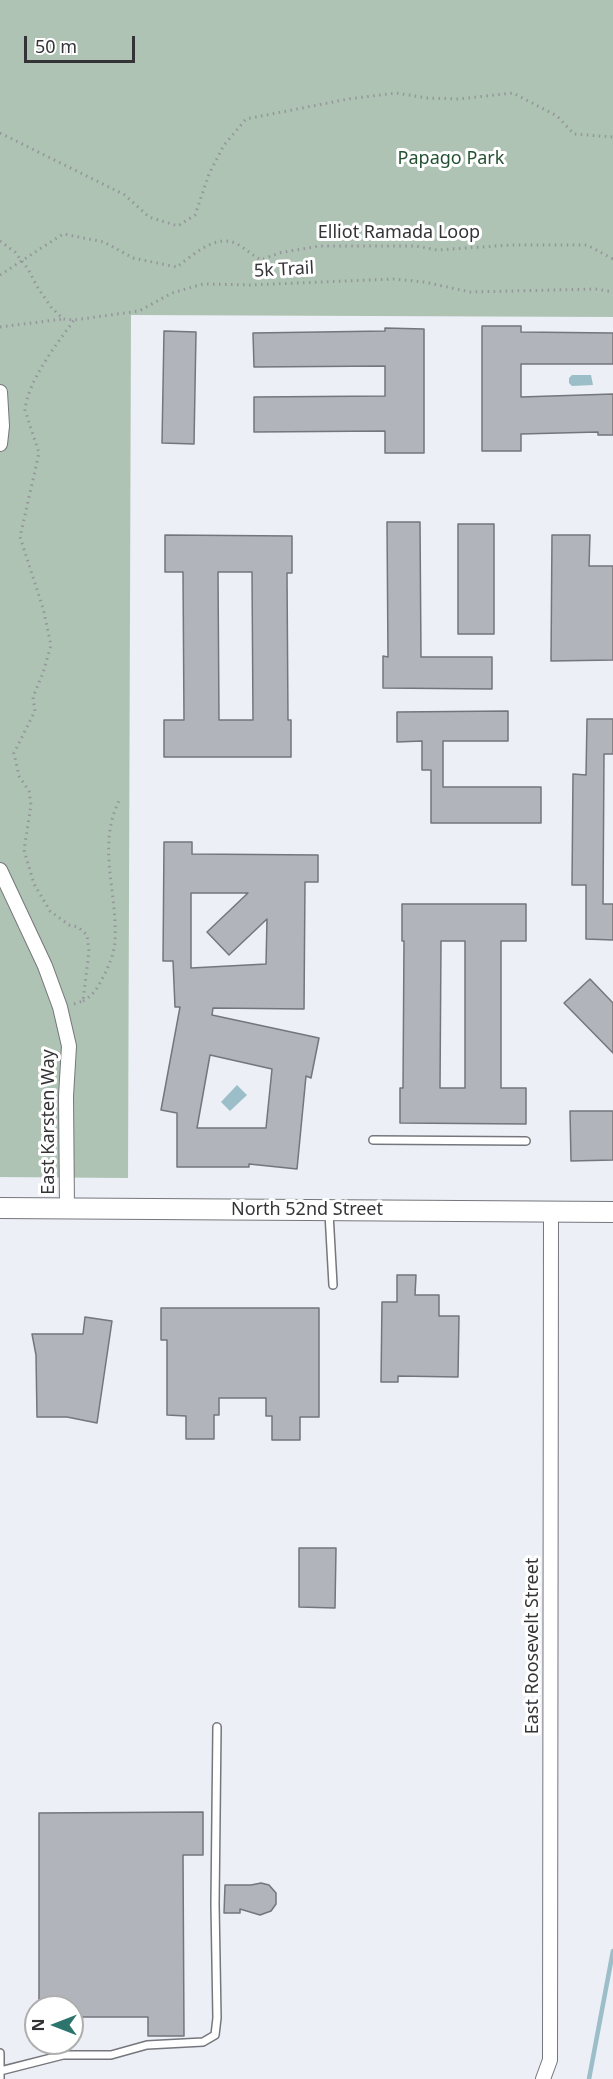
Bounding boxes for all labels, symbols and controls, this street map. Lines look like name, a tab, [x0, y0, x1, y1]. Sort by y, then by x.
scale bar	[27, 24, 138, 62]
text: 50 m	[35, 34, 77, 58]
park label: Papago Park	[398, 148, 504, 170]
street label: Elliot Ramada Loop	[318, 222, 480, 244]
street label: 5k Trail	[253, 258, 315, 282]
street label: East Karsten Way	[38, 1049, 60, 1195]
street label: North 52nd Street	[231, 1199, 383, 1221]
street label: East Roosevelt Street	[522, 1558, 544, 1734]
north arrow	[24, 1995, 84, 2055]
text: N	[27, 2019, 49, 2032]

